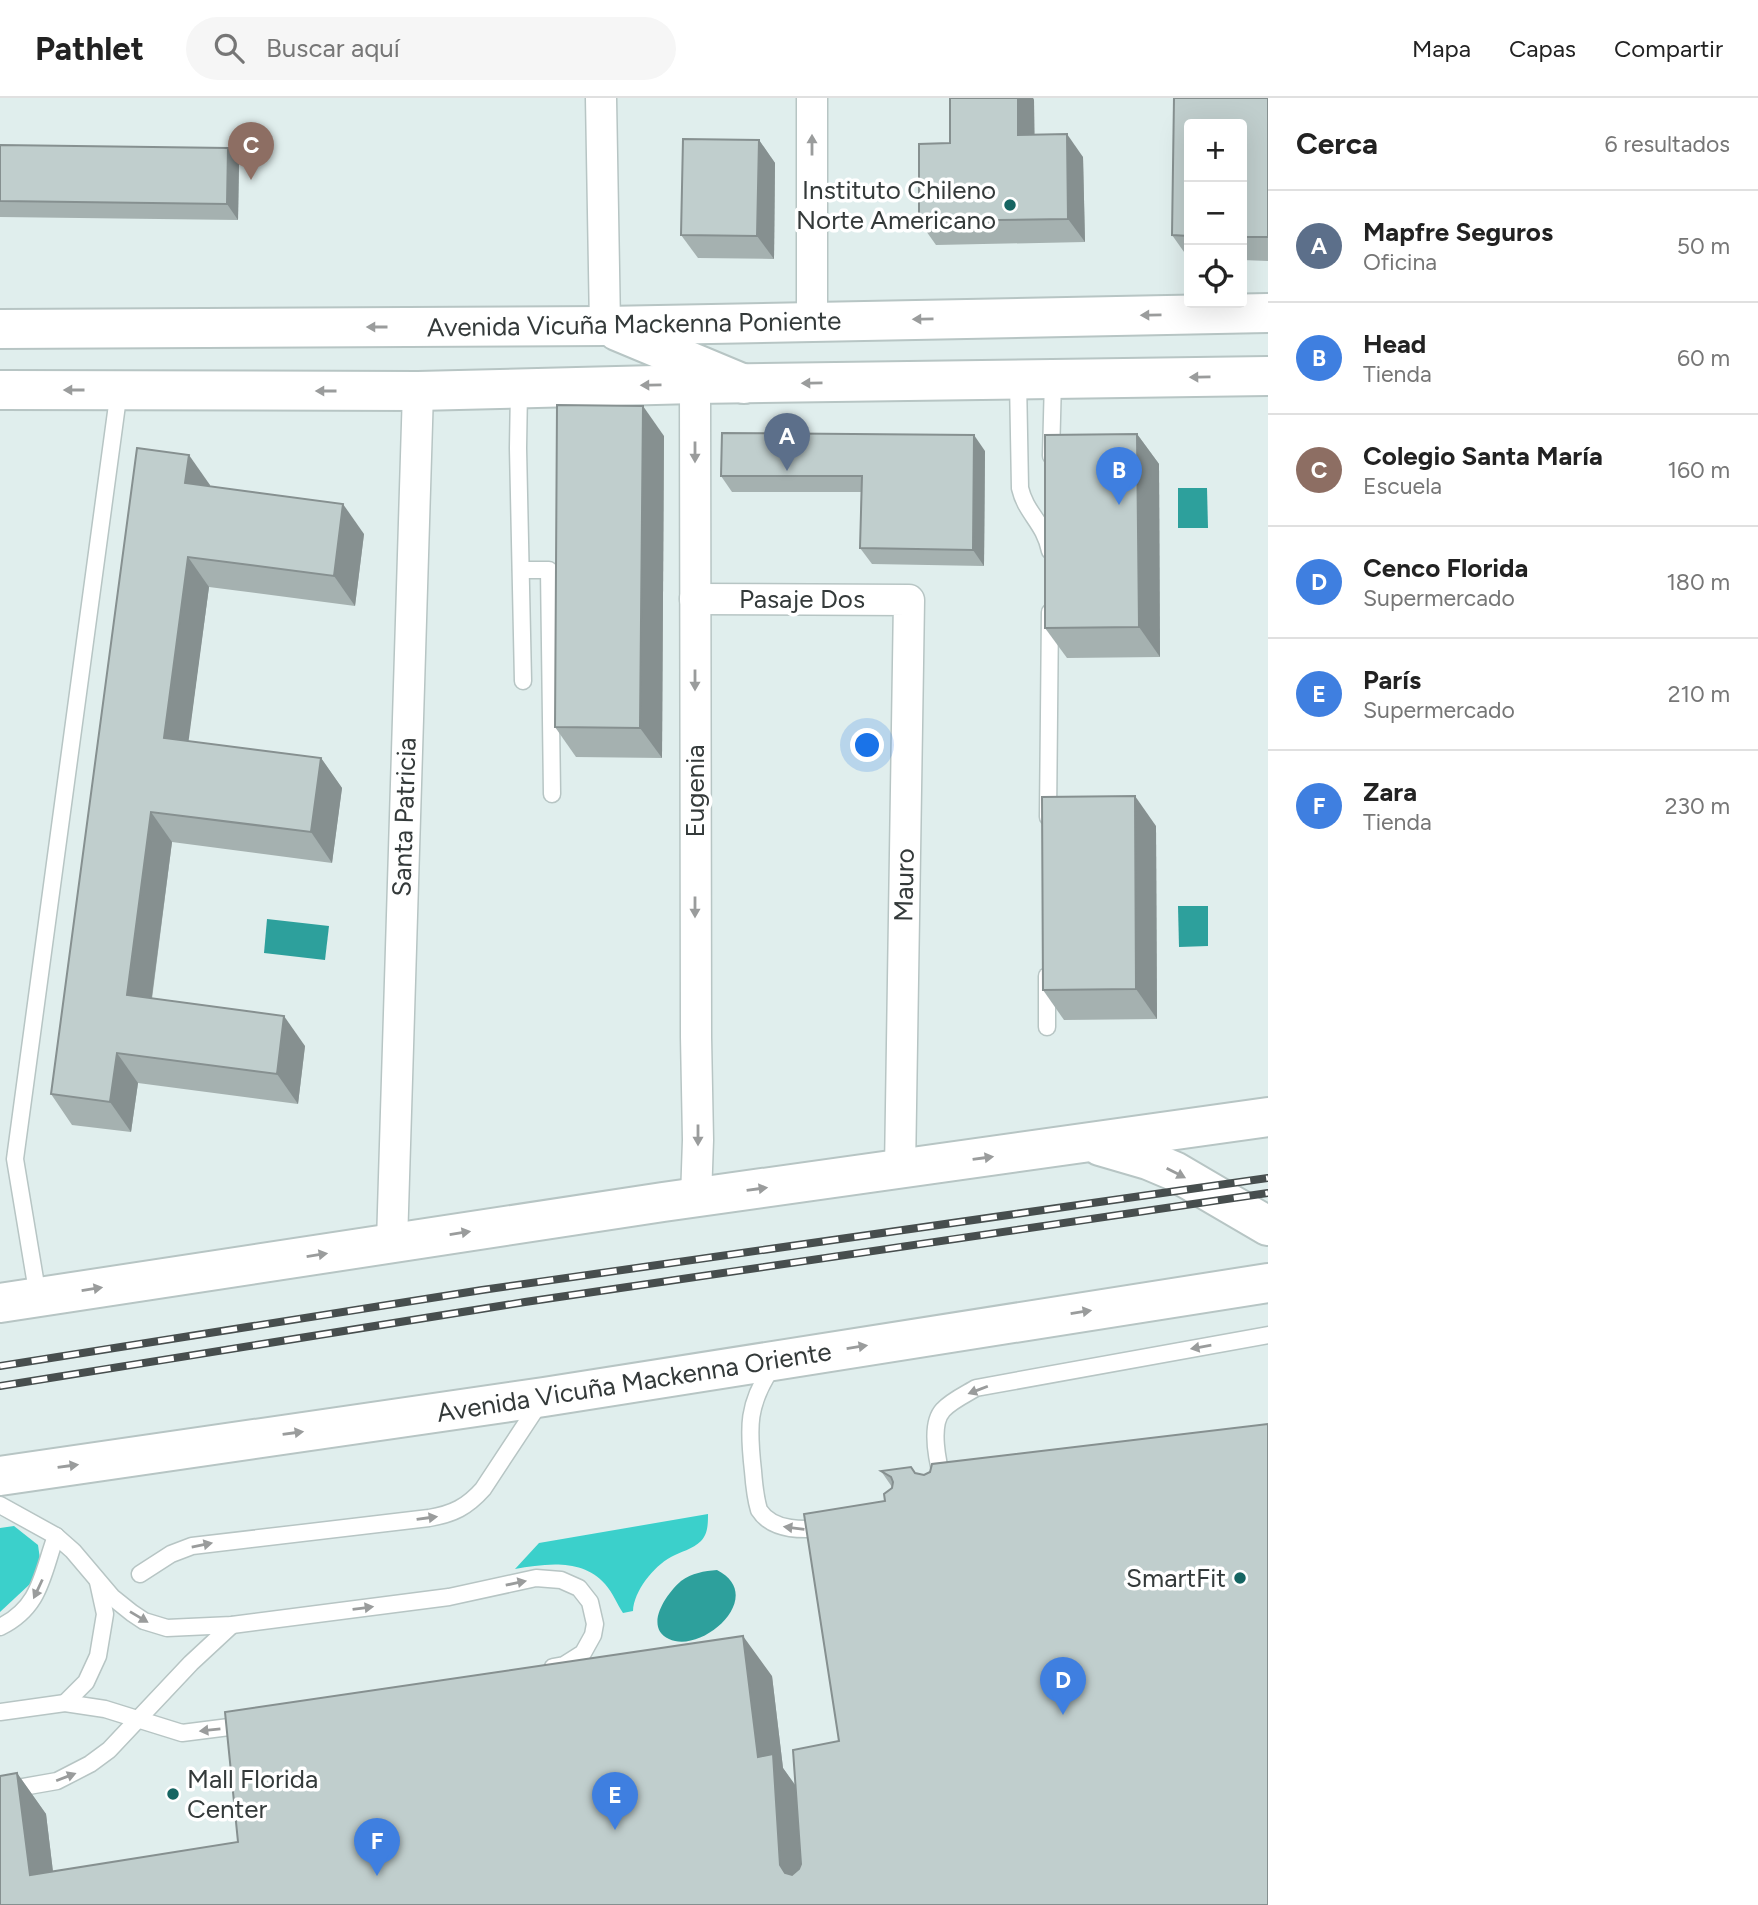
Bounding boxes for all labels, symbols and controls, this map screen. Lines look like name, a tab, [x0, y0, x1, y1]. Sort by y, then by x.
search box	[186, 17, 676, 80]
text: Pathlet	[35, 29, 144, 68]
icon: search	[210, 29, 248, 67]
text: Buscar aquí	[266, 32, 400, 64]
text: Mapa	[1412, 34, 1471, 63]
text: Capas	[1509, 34, 1576, 63]
text: Compartir	[1614, 34, 1723, 63]
map controls	[1184, 119, 1247, 308]
button: +	[1184, 119, 1247, 182]
pin: C	[228, 122, 274, 180]
text: Cerca	[1296, 125, 1378, 162]
text: 6 resultados	[1604, 130, 1730, 158]
one-way arrow	[806, 133, 818, 155]
place label: Instituto Chileno Norte Americano	[796, 174, 996, 236]
button: −	[1184, 182, 1247, 245]
marker: Instituto Chileno Norte Americano	[1002, 197, 1018, 213]
text: Mapfre Seguros	[1363, 216, 1553, 248]
text: A	[1311, 232, 1327, 260]
text: 50 m	[1677, 232, 1730, 260]
button: locate	[1184, 245, 1247, 308]
text: Oficina	[1363, 248, 1437, 276]
street label: Avenida Vicuña Mackenna Poniente	[426, 304, 842, 344]
one-way arrow	[1140, 309, 1162, 321]
one-way arrow	[912, 313, 934, 325]
one-way arrow	[366, 321, 388, 333]
text: Head	[1363, 328, 1426, 360]
text: B	[1312, 344, 1326, 372]
text: 60 m	[1677, 344, 1730, 372]
text: Tienda	[1363, 360, 1432, 388]
one-way arrow	[1189, 371, 1211, 383]
one-way arrow	[801, 377, 823, 388]
one-way arrow	[640, 380, 662, 391]
one-way arrow	[63, 384, 85, 396]
one-way arrow	[315, 385, 337, 397]
pin: A	[764, 413, 810, 471]
text: Colegio Santa María	[1363, 440, 1603, 472]
one-way arrow	[689, 442, 701, 464]
pin: B	[1096, 447, 1142, 505]
text: C	[1311, 456, 1327, 484]
text: 160 m	[1667, 456, 1730, 484]
text: Escuela	[1363, 472, 1442, 500]
text: Cenco Florida	[1363, 552, 1528, 584]
text: D	[1311, 568, 1327, 596]
text: 180 m	[1666, 568, 1730, 596]
street label: Pasaje Dos	[739, 583, 865, 615]
text: Supermercado	[1363, 584, 1515, 612]
text: París	[1363, 664, 1421, 696]
one-way arrow	[689, 669, 701, 691]
text: E	[1312, 680, 1326, 708]
text: 210 m	[1668, 680, 1730, 708]
text: Supermercado	[1363, 696, 1515, 724]
your location	[850, 728, 884, 762]
street label: Santa Patricia	[385, 737, 423, 897]
street label: Eugenia	[679, 744, 711, 838]
text: Zara	[1363, 776, 1417, 808]
text: F	[1313, 792, 1325, 820]
text: 230 m	[1665, 792, 1730, 820]
text: Tienda	[1363, 808, 1432, 836]
street label: Mauro	[887, 848, 921, 922]
one-way arrow	[689, 897, 701, 919]
one-way arrow	[692, 1124, 704, 1146]
one-way arrow	[972, 1152, 994, 1163]
one-way arrow	[1166, 1166, 1186, 1178]
one-way arrow	[747, 1184, 769, 1195]
one-way arrow	[449, 1227, 471, 1238]
one-way arrow	[306, 1249, 328, 1260]
one-way arrow	[81, 1283, 103, 1294]
one-way arrow	[1071, 1306, 1093, 1317]
street label: Avenida Vicuña Mackenna Oriente	[434, 1335, 834, 1429]
one-way arrow	[846, 1341, 868, 1352]
one-way arrow	[1190, 1342, 1212, 1353]
one-way arrow	[967, 1384, 988, 1395]
one-way arrow	[282, 1428, 304, 1439]
one-way arrow	[57, 1460, 79, 1471]
one-way arrow	[417, 1512, 439, 1523]
one-way arrow	[783, 1522, 805, 1533]
one-way arrow	[191, 1539, 213, 1550]
place label: SmartFit	[1126, 1562, 1226, 1594]
marker: SmartFit	[1232, 1570, 1248, 1586]
one-way arrow	[505, 1577, 527, 1588]
one-way arrow	[33, 1579, 45, 1599]
one-way arrow	[352, 1602, 374, 1613]
one-way arrow	[129, 1611, 148, 1623]
pin: D	[1040, 1657, 1086, 1715]
one-way arrow	[198, 1725, 220, 1736]
place label: Mall Florida Center	[187, 1763, 318, 1825]
one-way arrow	[56, 1771, 77, 1782]
pin: E	[592, 1772, 638, 1830]
marker: Mall Florida Center	[165, 1786, 181, 1802]
pin: F	[354, 1818, 400, 1876]

